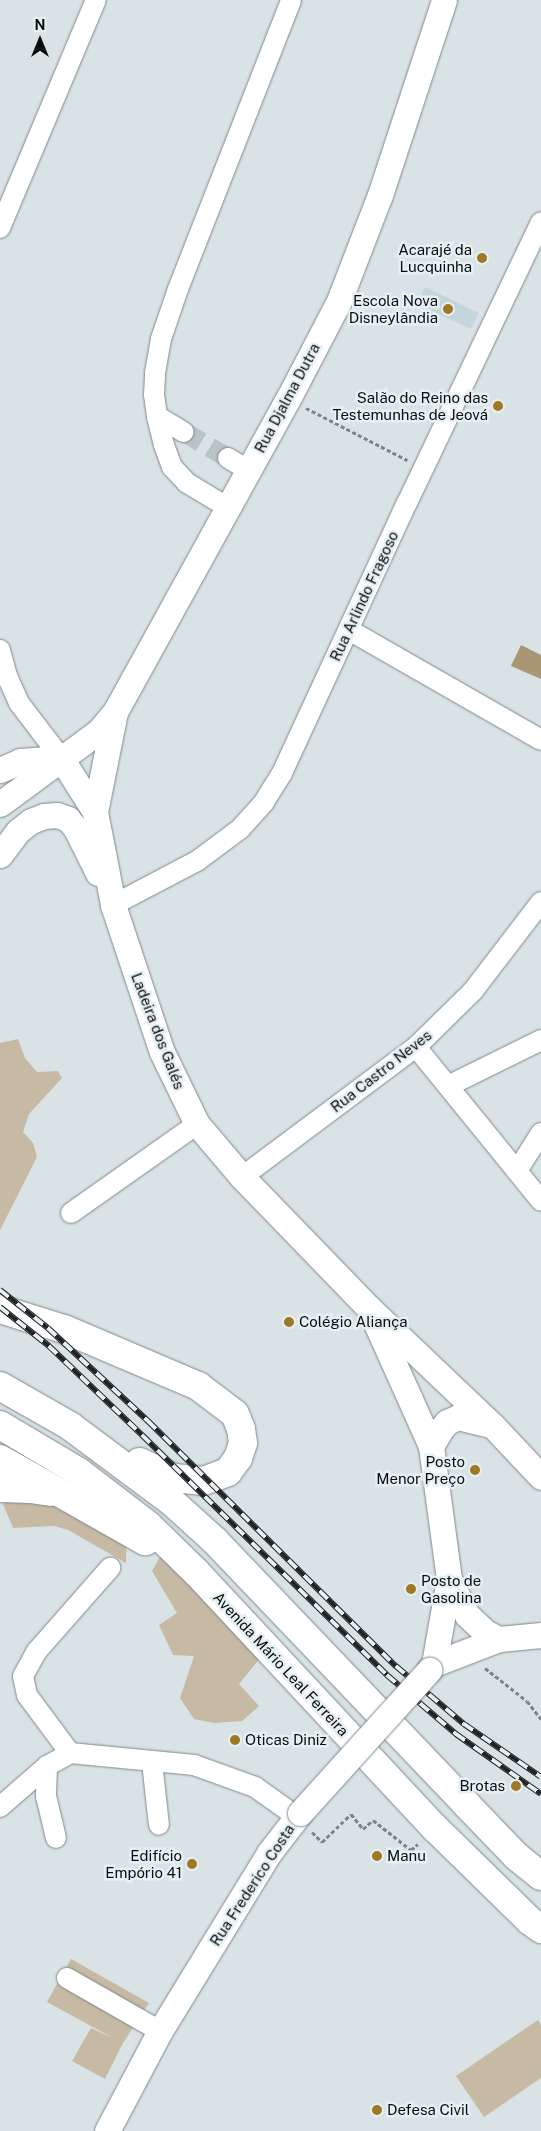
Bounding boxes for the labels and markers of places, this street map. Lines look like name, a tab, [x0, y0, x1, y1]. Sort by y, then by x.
place label: Acarajé da Lucquinha	[398, 240, 472, 275]
marker: Acarajé da Lucquinha	[476, 252, 488, 264]
place label: Escola Nova Disneylândia	[349, 291, 438, 326]
marker: Escola Nova Disneylândia	[442, 303, 454, 315]
place label: Salão do Reino das Testemunhas de Jeová	[332, 388, 488, 423]
marker: Salão do Reino das Testemunhas de Jeová	[492, 400, 504, 412]
place label: Colégio Aliança	[299, 1313, 408, 1331]
marker: Colégio Aliança	[283, 1316, 295, 1328]
place label: Posto Menor Preço	[376, 1452, 465, 1487]
marker: Posto Menor Preço	[469, 1464, 481, 1476]
place label: Posto de Gasolina	[421, 1571, 481, 1606]
marker: Posto de Gasolina	[405, 1583, 417, 1595]
place label: Oticas Diniz	[245, 1731, 327, 1749]
marker: Oticas Diniz	[229, 1734, 241, 1746]
place label: Brotas	[459, 1777, 505, 1795]
marker: Brotas	[509, 1779, 523, 1793]
place label: Edifício Empório 41	[105, 1846, 182, 1881]
place label: Manu	[387, 1847, 426, 1865]
marker: Manu	[371, 1850, 383, 1862]
marker: Edifício Empório 41	[186, 1858, 198, 1870]
place label: Defesa Civil	[387, 2101, 469, 2119]
marker: Defesa Civil	[371, 2104, 383, 2116]

